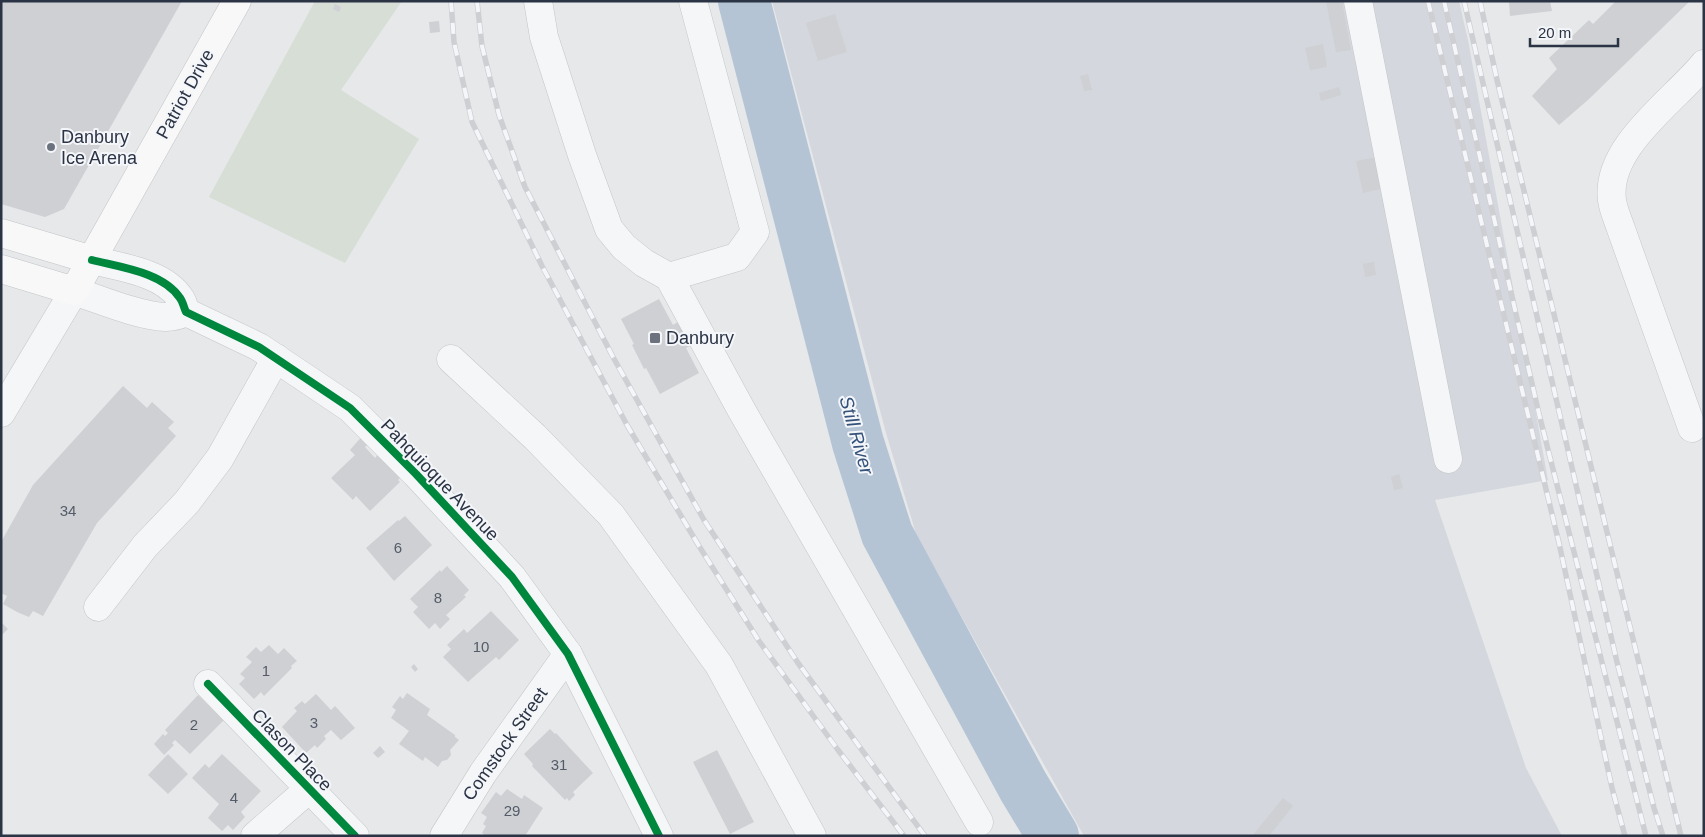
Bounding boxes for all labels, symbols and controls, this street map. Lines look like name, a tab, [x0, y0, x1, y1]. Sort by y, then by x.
scale bar	[1530, 15, 1618, 47]
text: 20 m	[1538, 24, 1571, 41]
street label: Patriot Drive	[152, 46, 218, 142]
place label: Danbury Ice Arena	[61, 127, 138, 168]
marker: Danbury Ice Arena	[45, 141, 57, 153]
place label: Danbury	[666, 328, 734, 348]
marker: Danbury	[648, 331, 662, 345]
water label: Still River	[835, 394, 878, 477]
street label: Pahquioque Avenue	[377, 415, 503, 545]
house number: 34	[60, 502, 76, 519]
house number: 6	[394, 539, 402, 556]
house number: 8	[434, 589, 442, 606]
house number: 10	[473, 638, 489, 655]
house number: 1	[262, 662, 270, 679]
street label: Comstock Street	[459, 684, 551, 804]
street label: Clason Place	[248, 705, 336, 795]
house number: 3	[310, 714, 318, 731]
house number: 2	[190, 716, 198, 733]
house number: 31	[551, 756, 567, 773]
house number: 4	[230, 789, 238, 806]
house number: 29	[504, 802, 520, 819]

